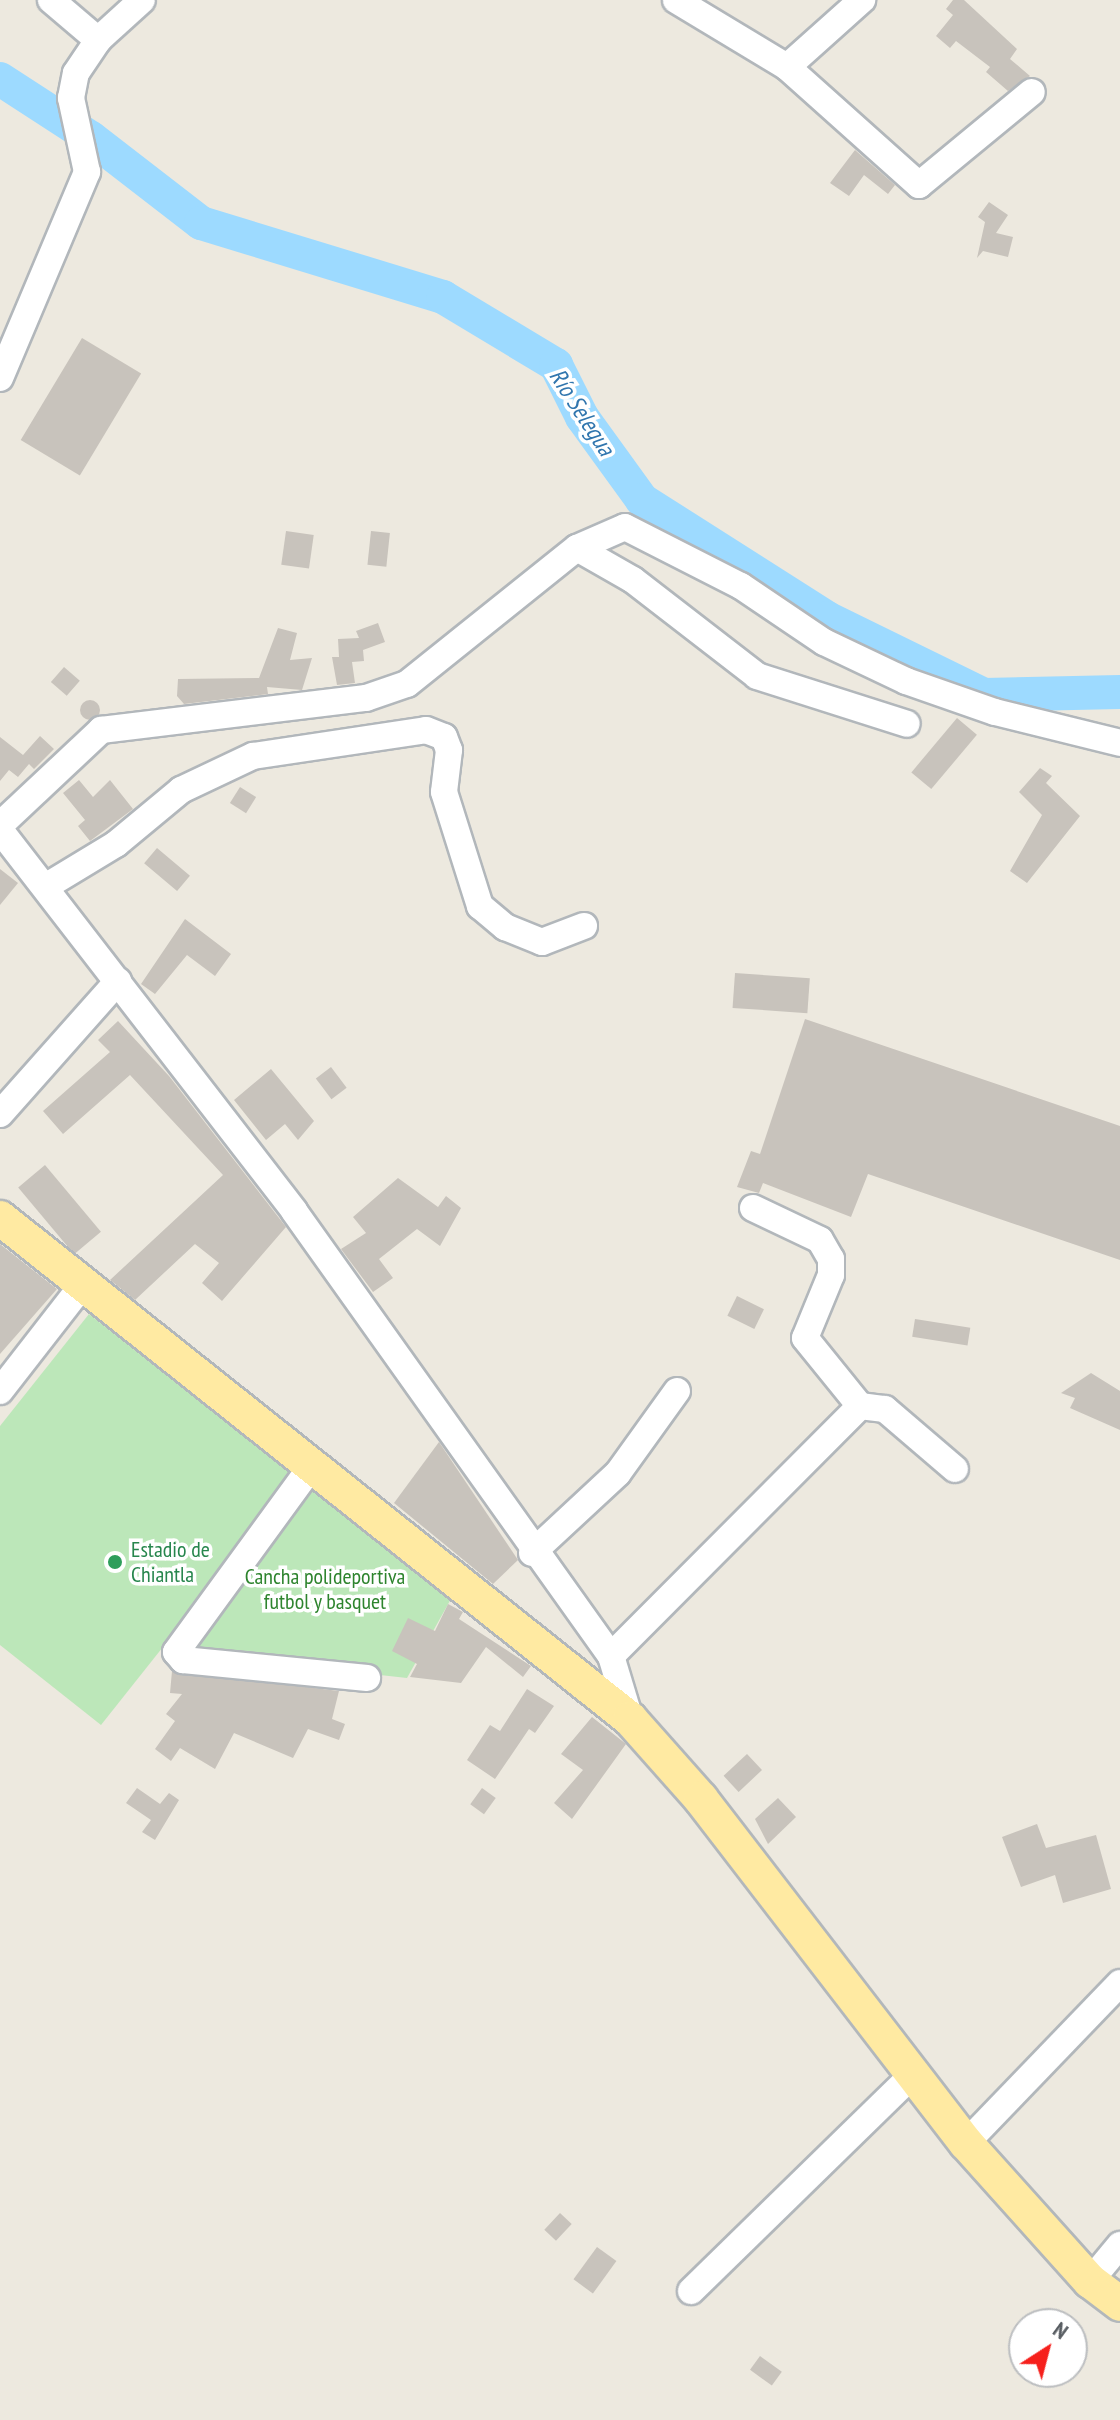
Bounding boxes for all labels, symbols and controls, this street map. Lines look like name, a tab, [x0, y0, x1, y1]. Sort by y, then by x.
water label: Río Selegua	[543, 363, 621, 461]
place label: Estadio de Chiantla	[131, 1536, 210, 1588]
marker: Estadio de Chiantla	[106, 1553, 124, 1571]
park label: Cancha polideportiva futbol y basquet	[245, 1563, 405, 1614]
north arrow	[1008, 2308, 1088, 2388]
text: N	[1048, 2315, 1074, 2345]

